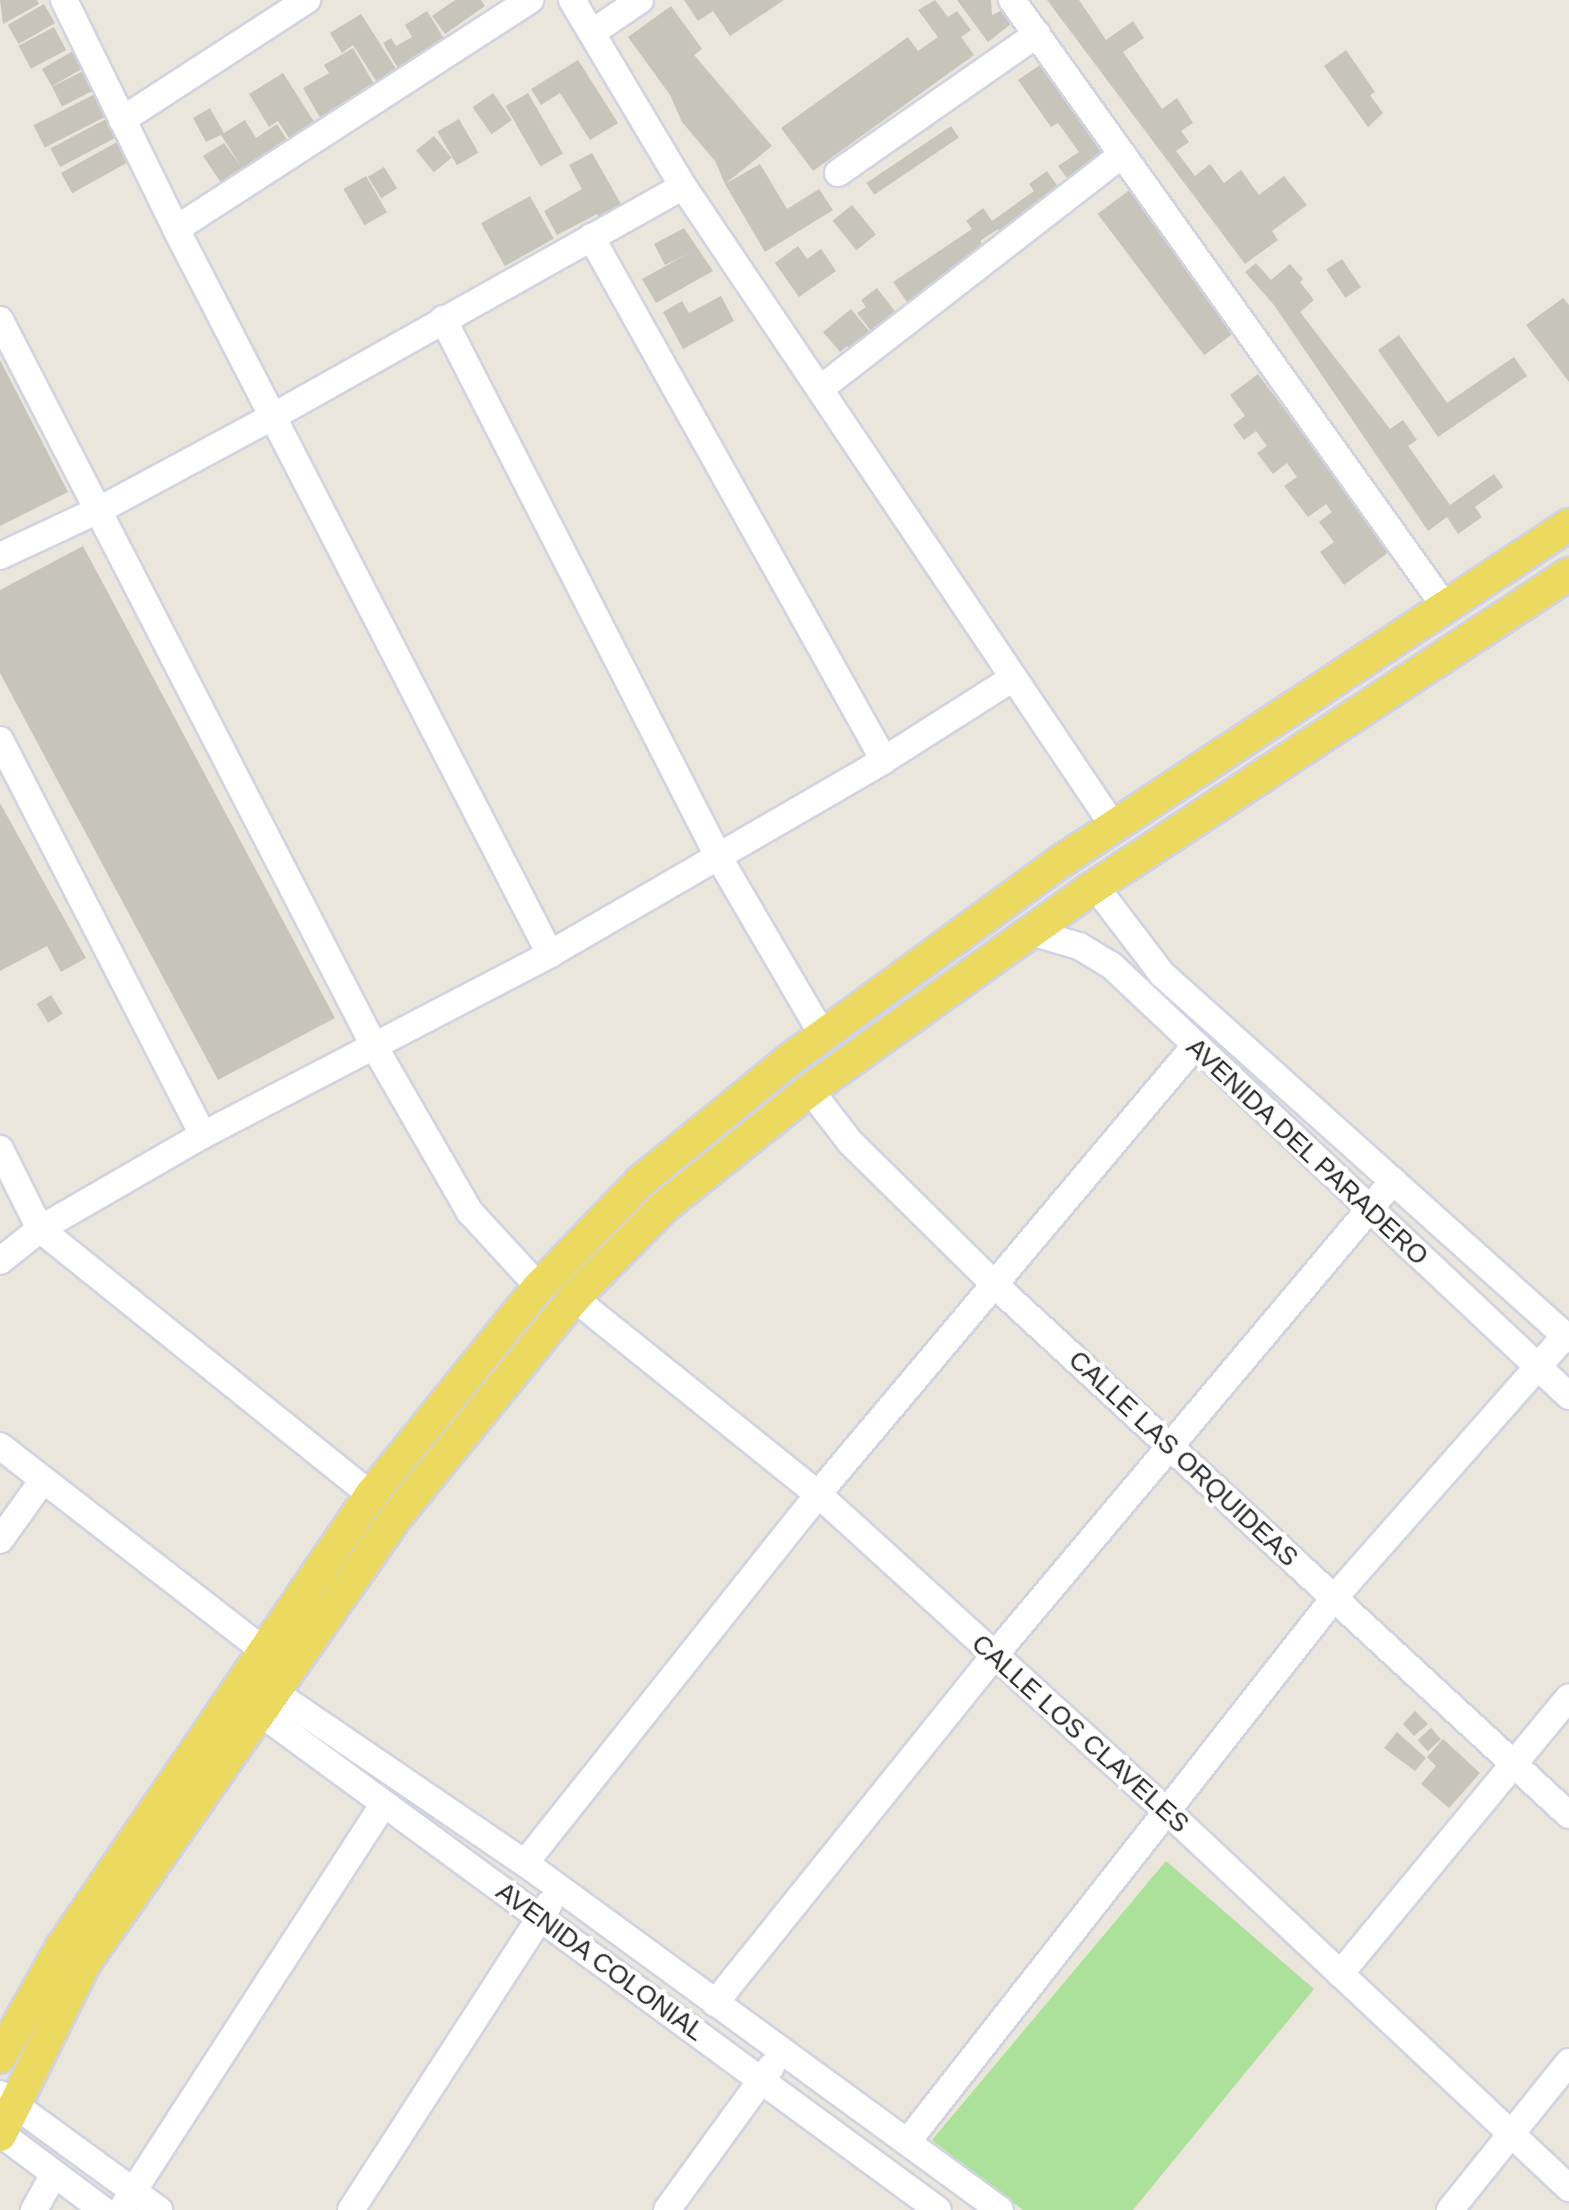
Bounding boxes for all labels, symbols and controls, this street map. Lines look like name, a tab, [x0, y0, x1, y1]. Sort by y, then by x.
street label: AVENIDA DEL PARADERO	[1179, 1031, 1435, 1273]
street label: CALLE LAS ORQUIDEAS	[1062, 1345, 1304, 1573]
street label: CALLE LOS CLAVELES	[965, 1628, 1195, 1840]
street label: AVENIDA COLONIAL	[489, 1876, 711, 2048]

